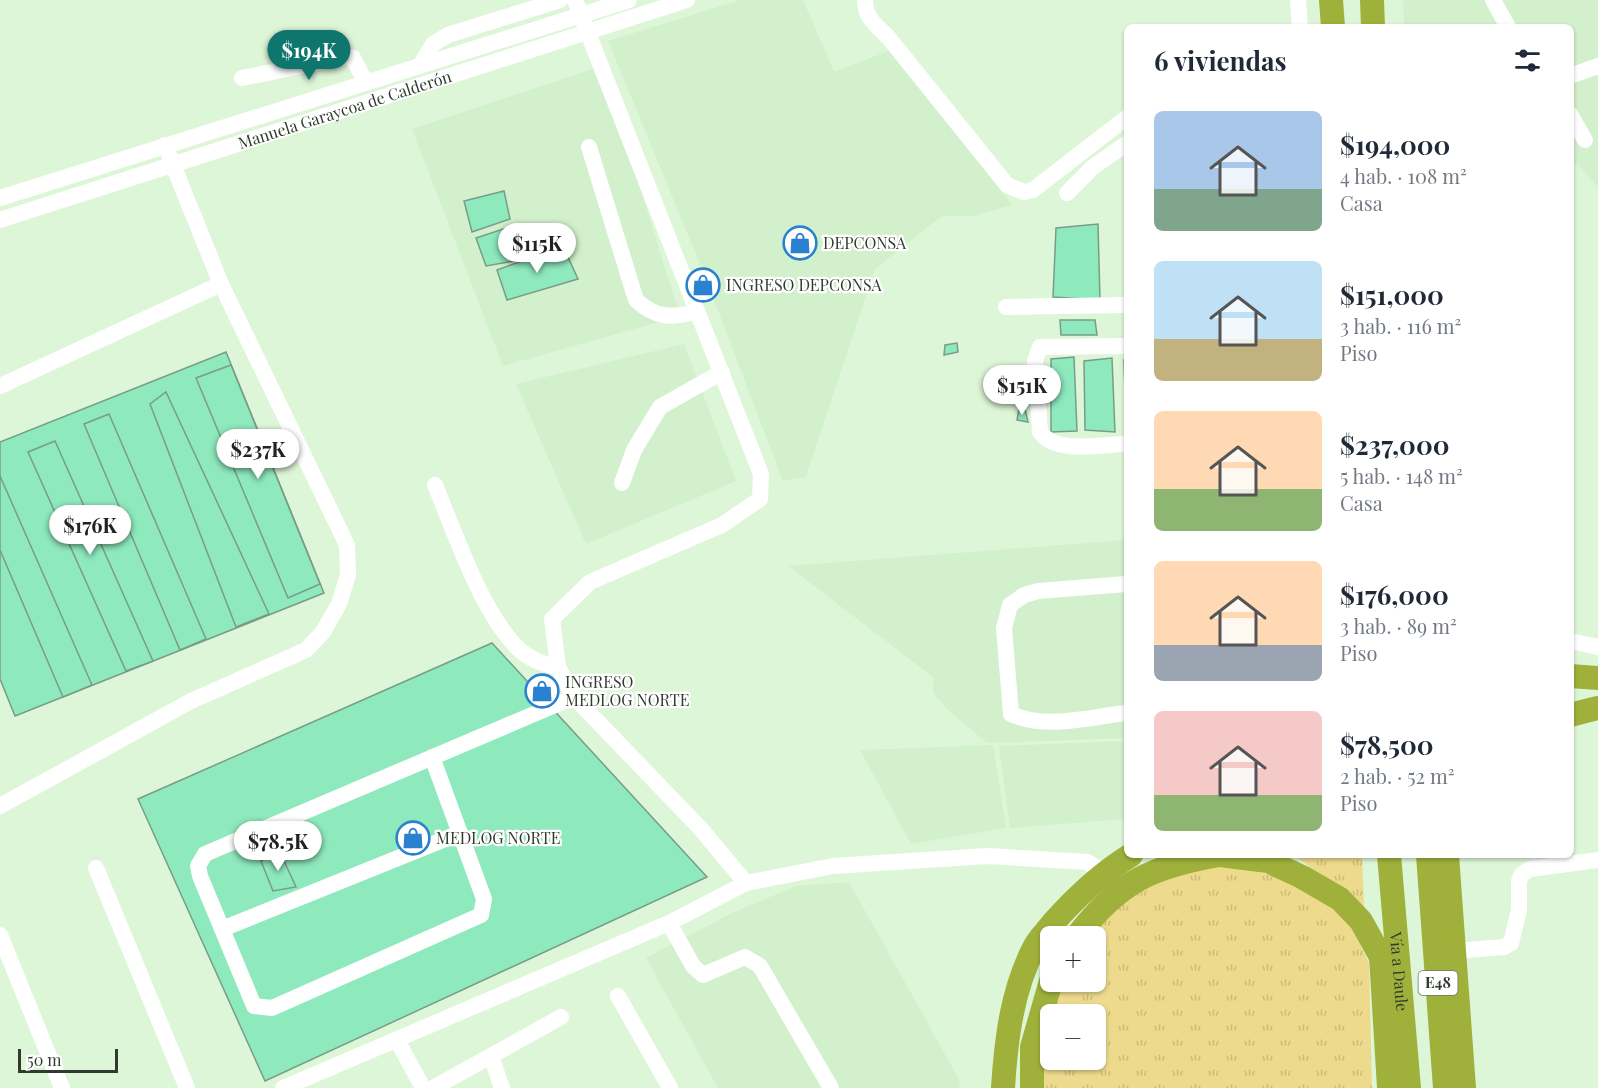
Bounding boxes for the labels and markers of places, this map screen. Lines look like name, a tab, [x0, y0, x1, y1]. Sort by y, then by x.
pin: $194K	[267, 30, 351, 81]
pin: $115K	[495, 223, 579, 274]
shop icon: DEPCONSA	[782, 225, 818, 261]
place label: DEPCONSA	[823, 232, 907, 253]
shop icon: INGRESO DEPCONSA	[685, 267, 721, 303]
place label: INGRESO DEPCONSA	[726, 274, 883, 295]
pin: $151K	[980, 365, 1064, 416]
pin: $237K	[216, 429, 300, 480]
pin: $176K	[48, 505, 132, 556]
place label: INGRESO MEDLOG NORTE	[565, 671, 689, 710]
shop icon: INGRESO MEDLOG NORTE	[524, 673, 560, 709]
shop icon: MEDLOG NORTE	[395, 820, 431, 856]
pin: $78.5K	[229, 821, 327, 872]
place label: MEDLOG NORTE	[436, 827, 560, 848]

